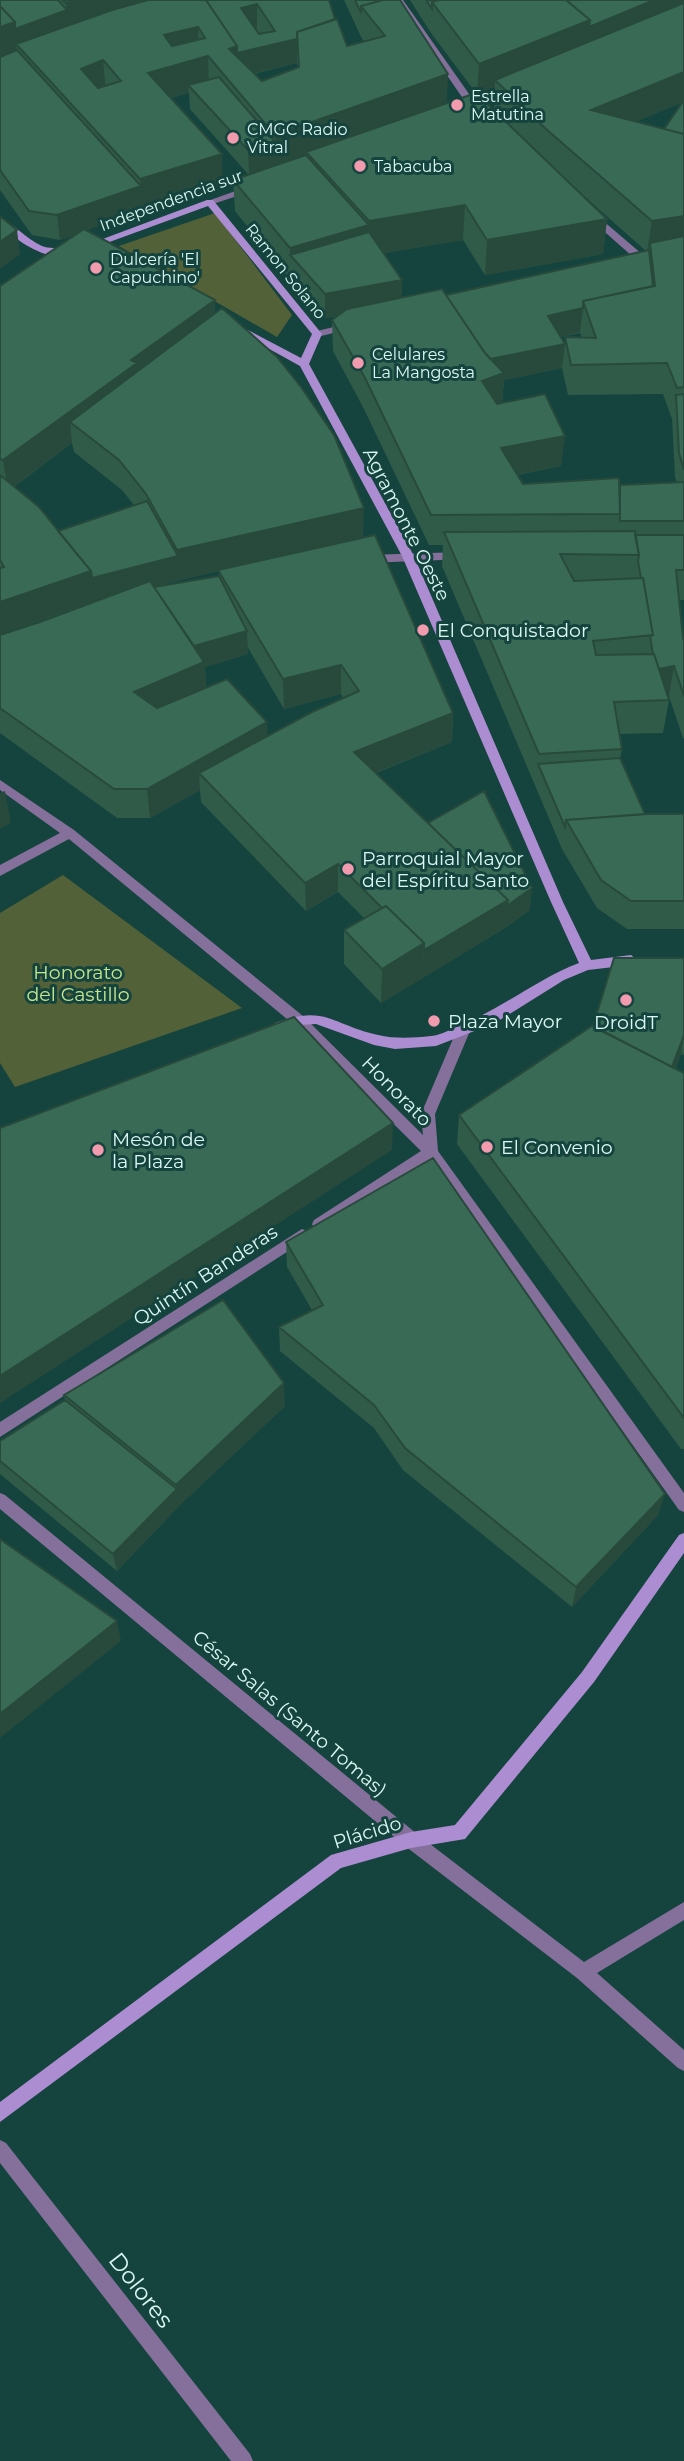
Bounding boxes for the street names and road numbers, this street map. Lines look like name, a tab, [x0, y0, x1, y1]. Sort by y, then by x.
street label: Independencia sur	[97, 166, 245, 235]
street label: Ramon Solano	[241, 220, 330, 323]
street label: Agramonte Oeste	[358, 444, 455, 605]
street label: Honorato	[357, 1052, 436, 1131]
street label: Quintín Banderas	[129, 1220, 282, 1331]
street label: César Salas (Santo Tomas)	[188, 1626, 391, 1801]
street label: Plácido	[330, 1811, 404, 1854]
street label: Dolores	[103, 2247, 179, 2333]

